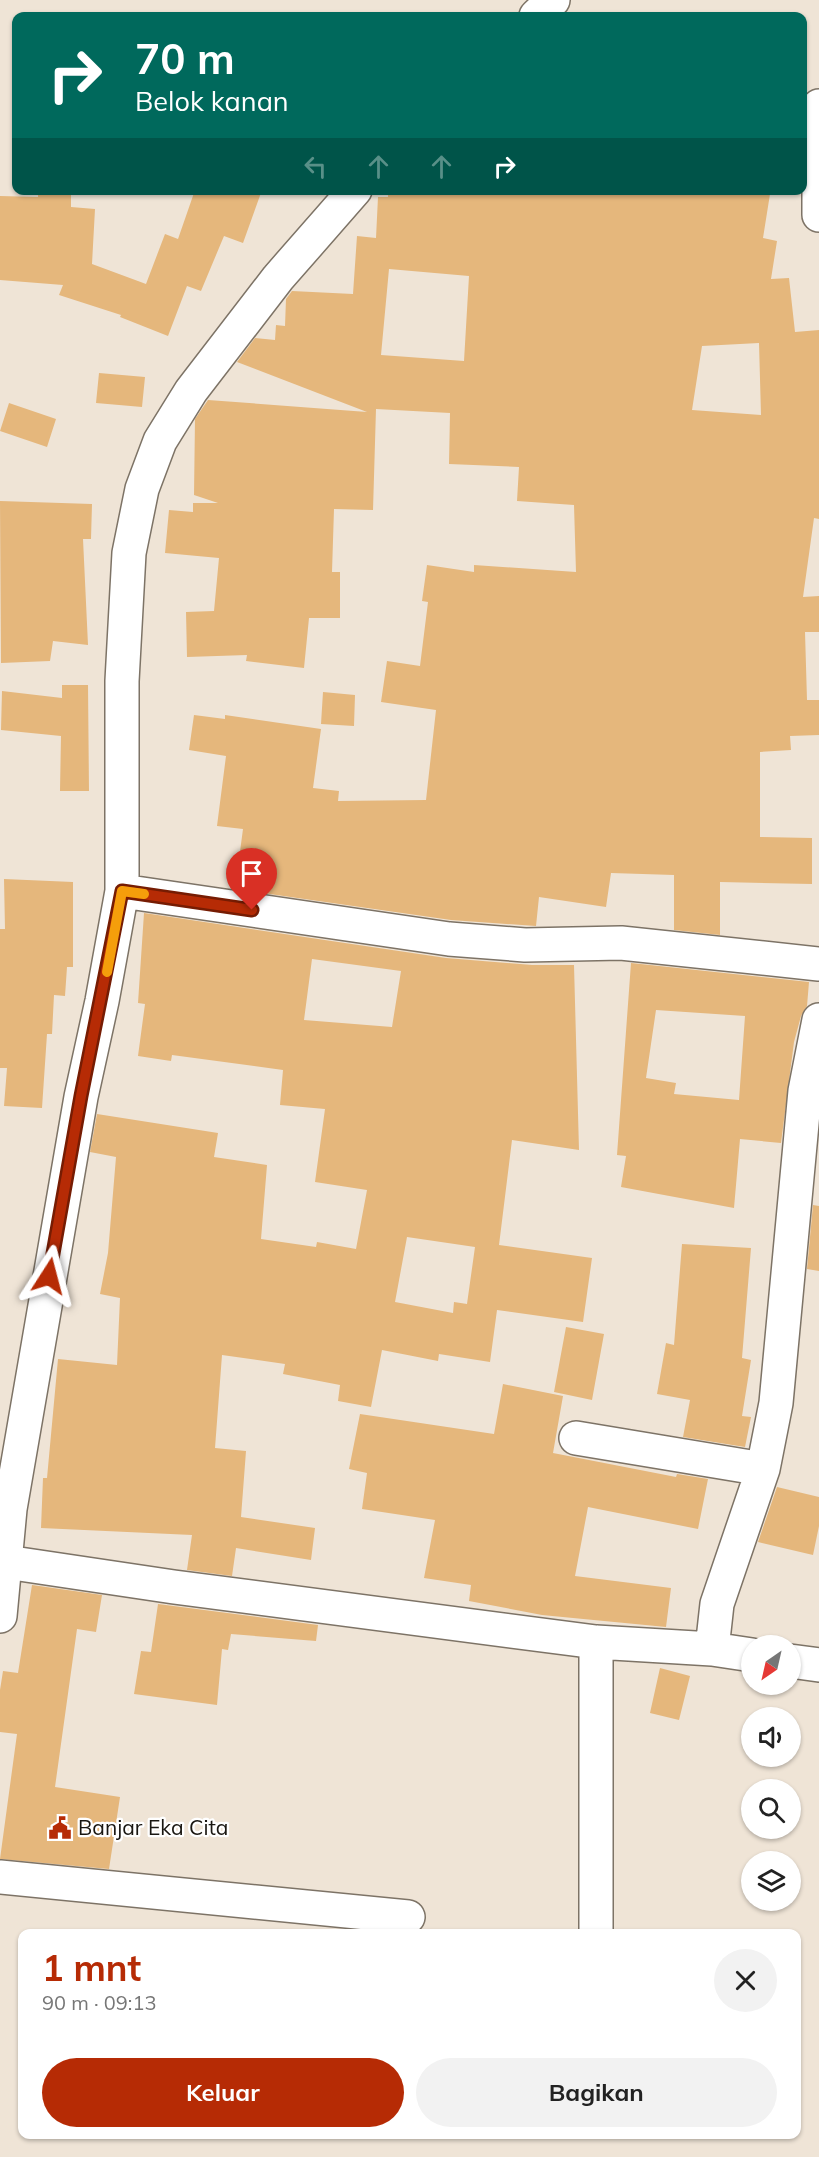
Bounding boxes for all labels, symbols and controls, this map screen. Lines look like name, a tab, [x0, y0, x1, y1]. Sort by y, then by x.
text: 70 m	[135, 32, 235, 85]
icon: right	[36, 36, 114, 114]
text: Belok kanan	[135, 84, 289, 118]
icon: left	[299, 150, 332, 183]
icon: ahead	[362, 150, 395, 183]
icon: ahead	[425, 150, 458, 183]
icon: right	[488, 150, 521, 183]
pin	[226, 848, 277, 910]
icon: arrive	[235, 857, 268, 890]
position arrow	[17, 1244, 81, 1308]
north arrow	[741, 1635, 801, 1695]
map controls	[741, 1635, 801, 1911]
button: sound	[741, 1707, 801, 1767]
button: search	[741, 1779, 801, 1839]
place label: Banjar Eka Cita	[78, 1814, 228, 1840]
public building icon: Banjar Eka Cita	[47, 1815, 73, 1841]
button: layers	[741, 1851, 801, 1911]
text: 1 mnt	[42, 1945, 141, 1990]
button: close	[714, 1949, 777, 2012]
text: 90 m · 09:13	[42, 1990, 156, 2015]
button: Keluar	[42, 2058, 404, 2127]
button: Bagikan	[416, 2058, 777, 2127]

